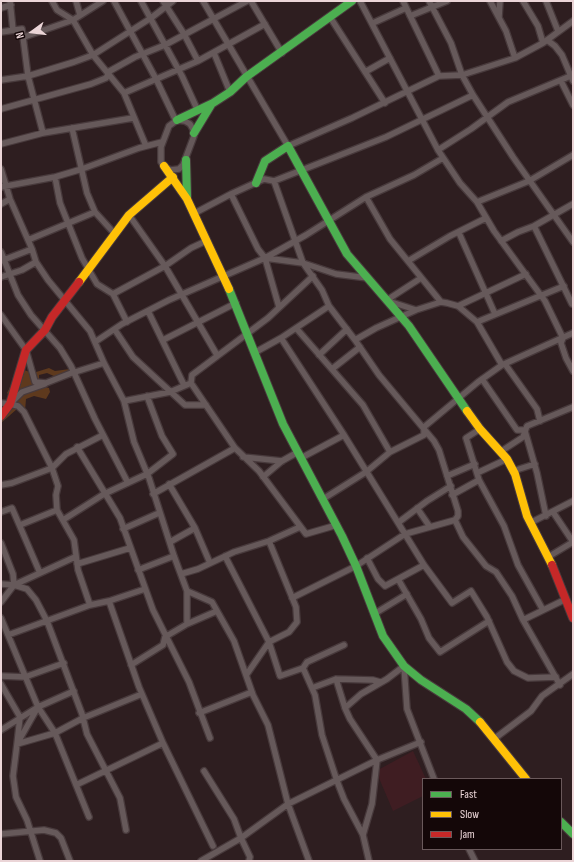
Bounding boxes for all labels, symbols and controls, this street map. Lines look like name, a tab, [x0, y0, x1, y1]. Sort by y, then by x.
north arrow	[12, 12, 52, 52]
text: N	[13, 31, 27, 40]
legend	[422, 778, 562, 850]
text: Fast	[460, 787, 477, 802]
text: Slow	[460, 807, 479, 822]
text: Jam	[460, 827, 475, 842]

